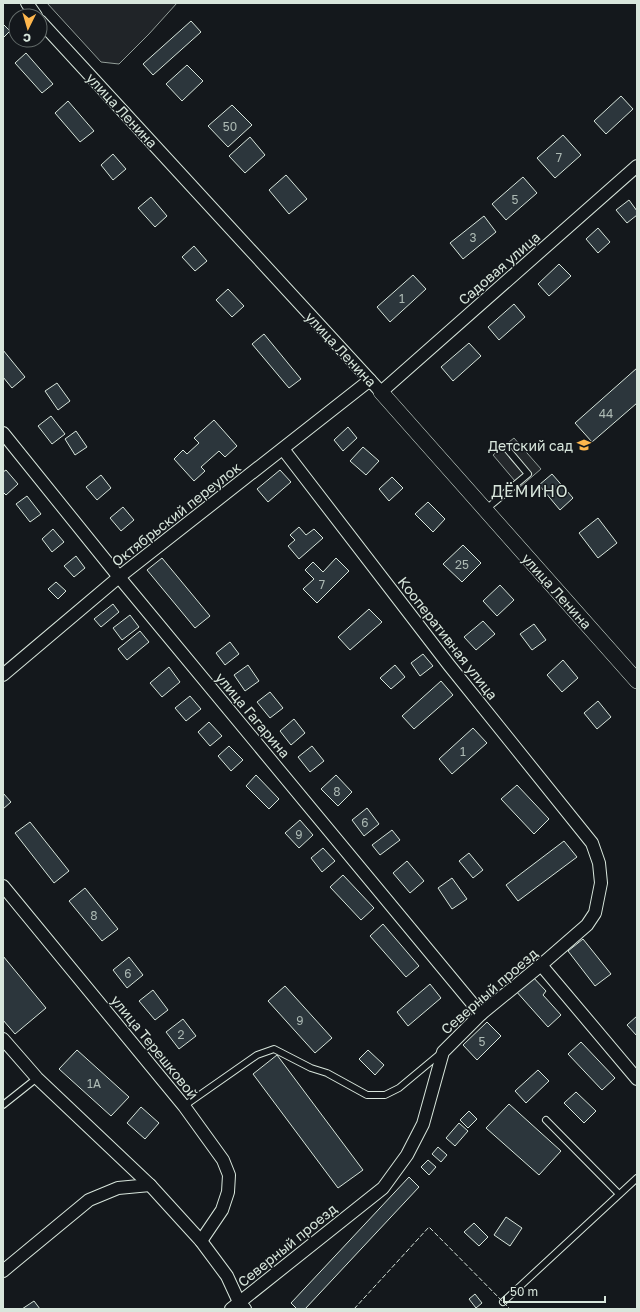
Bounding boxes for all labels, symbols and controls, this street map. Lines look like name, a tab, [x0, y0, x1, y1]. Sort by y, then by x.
north arrow	[8, 8, 48, 48]
text: С	[22, 32, 32, 45]
street label: улица Ленина	[83, 69, 161, 151]
house number: 50	[223, 119, 237, 134]
house number: 7	[556, 150, 562, 165]
house number: 5	[512, 192, 519, 207]
street label: Садовая улица	[455, 228, 543, 308]
house number: 3	[469, 230, 477, 245]
house number: 1	[399, 291, 405, 306]
street label: улица Ленина	[302, 308, 380, 390]
house number: 44	[599, 406, 613, 421]
place label: Детский сад	[488, 437, 574, 454]
school or university icon: Детский сад	[576, 437, 592, 453]
street label: Октябрьский переулок	[108, 458, 244, 570]
district label: ДЁМИНО	[491, 481, 569, 501]
street label: улица Ленина	[519, 550, 595, 632]
house number: 25	[455, 557, 469, 572]
street label: Кооперативная улица	[395, 573, 501, 703]
house number: 7	[319, 577, 325, 592]
street label: улица Гагарина	[212, 669, 294, 761]
house number: 1	[460, 744, 466, 759]
house number: 8	[333, 784, 341, 799]
house number: 6	[361, 815, 369, 830]
house number: 9	[295, 827, 303, 842]
house number: 8	[90, 908, 98, 923]
street label: Северный проезд	[437, 944, 541, 1038]
house number: 6	[124, 966, 132, 981]
street label: улица Терешковой	[108, 991, 202, 1103]
house number: 9	[296, 1013, 304, 1028]
house number: 2	[178, 1027, 185, 1042]
house number: 5	[479, 1034, 486, 1049]
house number: 1А	[87, 1076, 101, 1091]
street label: Северный проезд	[234, 1200, 340, 1290]
scale bar	[504, 1278, 605, 1304]
text: 50 m	[510, 1284, 538, 1299]

